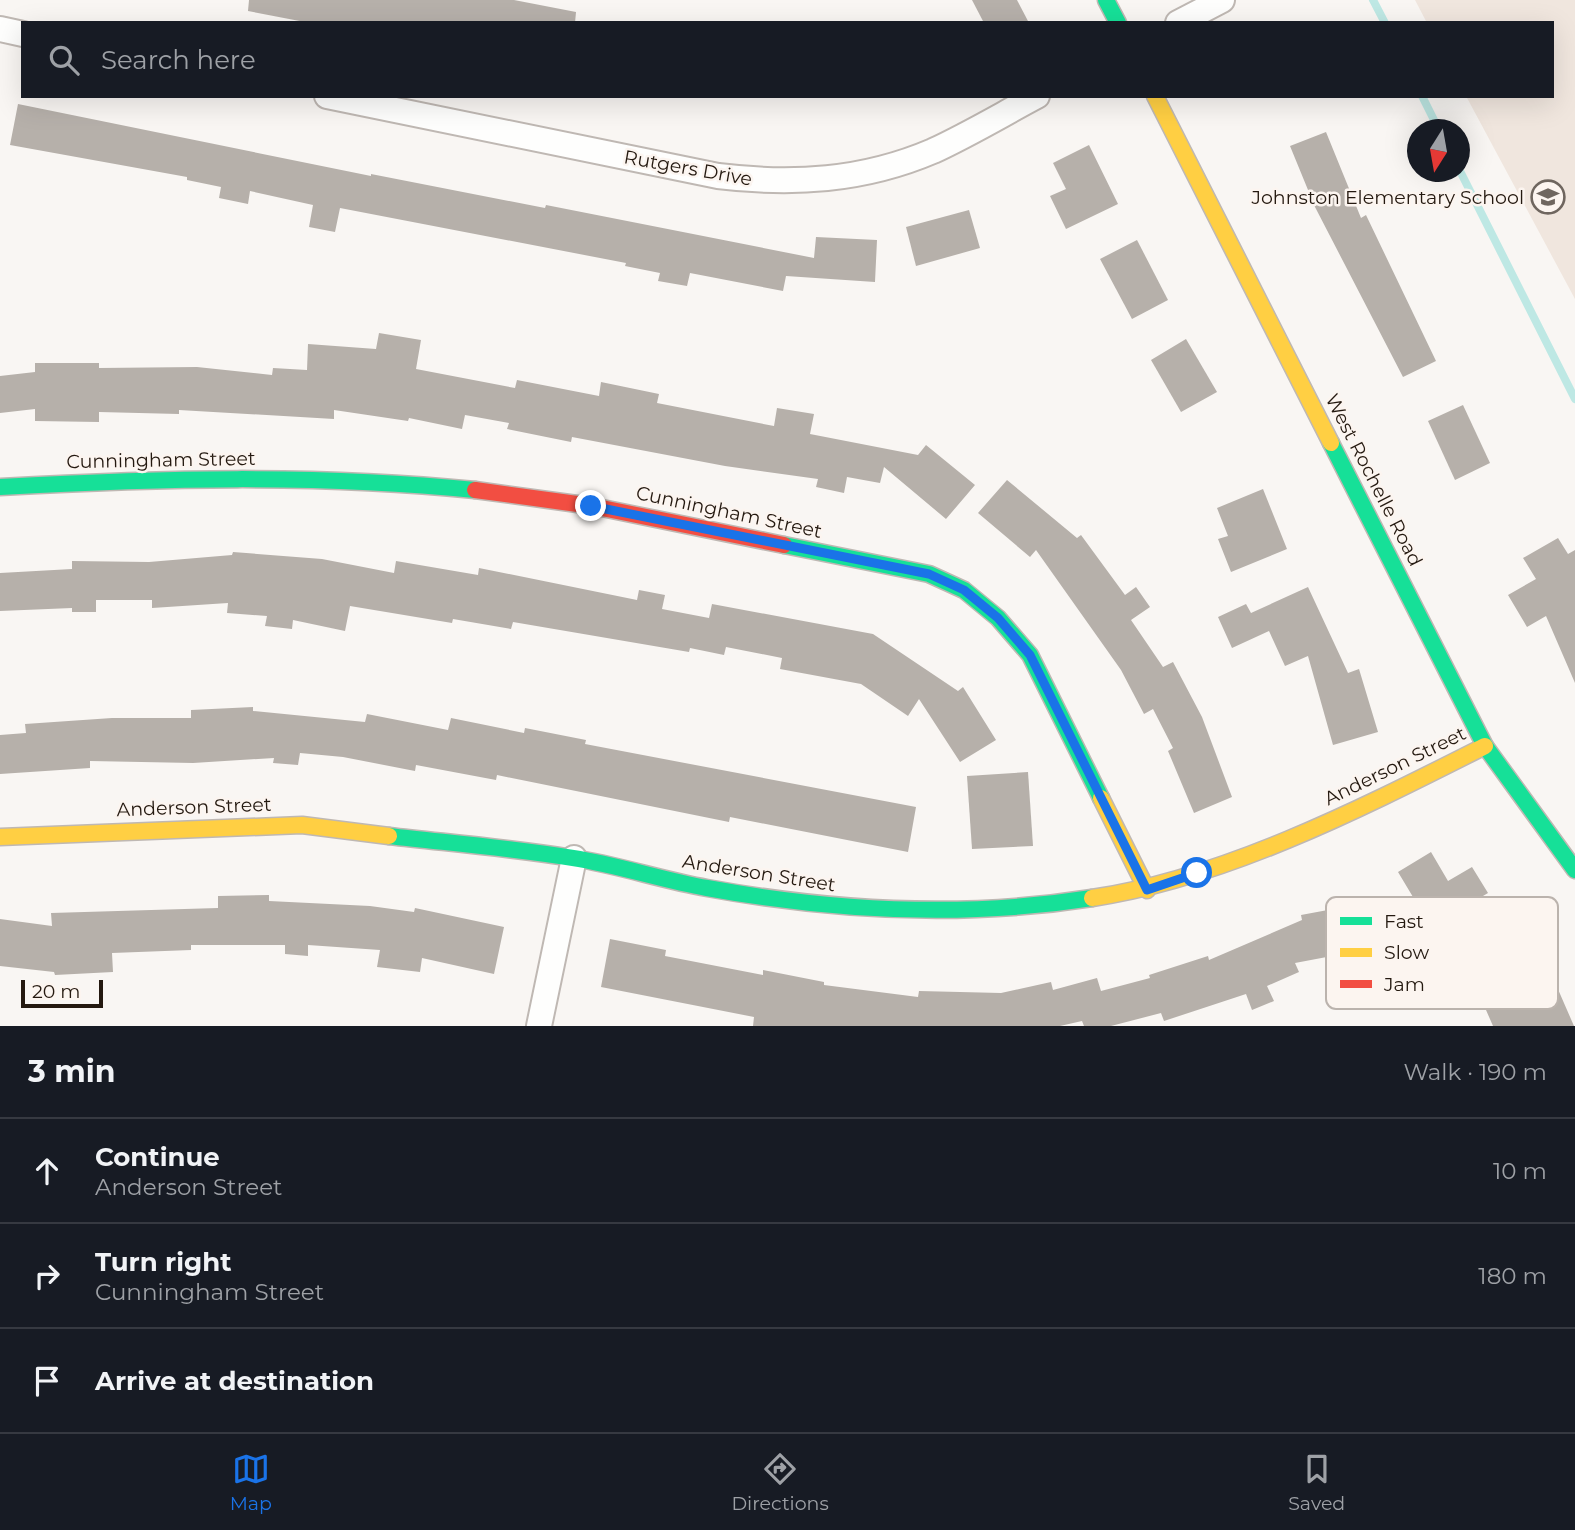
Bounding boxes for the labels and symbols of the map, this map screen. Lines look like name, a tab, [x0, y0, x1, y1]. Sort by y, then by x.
north arrow	[1407, 119, 1470, 182]
street label: Rutgers Drive	[622, 145, 754, 191]
school or university icon: Johnston Elementary School	[1529, 178, 1567, 216]
place label: Johnston Elementary School	[1250, 186, 1524, 209]
street label: West Rochelle Road	[1321, 390, 1427, 570]
street label: Cunningham Street	[66, 447, 256, 473]
street label: Cunningham Street	[634, 481, 824, 543]
route end	[575, 490, 606, 521]
street label: Anderson Street	[1320, 722, 1470, 810]
street label: Anderson Street	[116, 793, 272, 821]
street label: Anderson Street	[681, 850, 838, 897]
route start	[1181, 857, 1212, 888]
legend	[1326, 897, 1558, 1009]
text: Fast	[1384, 910, 1424, 933]
text: Slow	[1384, 941, 1429, 964]
text: Jam	[1383, 973, 1425, 996]
scale bar	[21, 977, 103, 1009]

